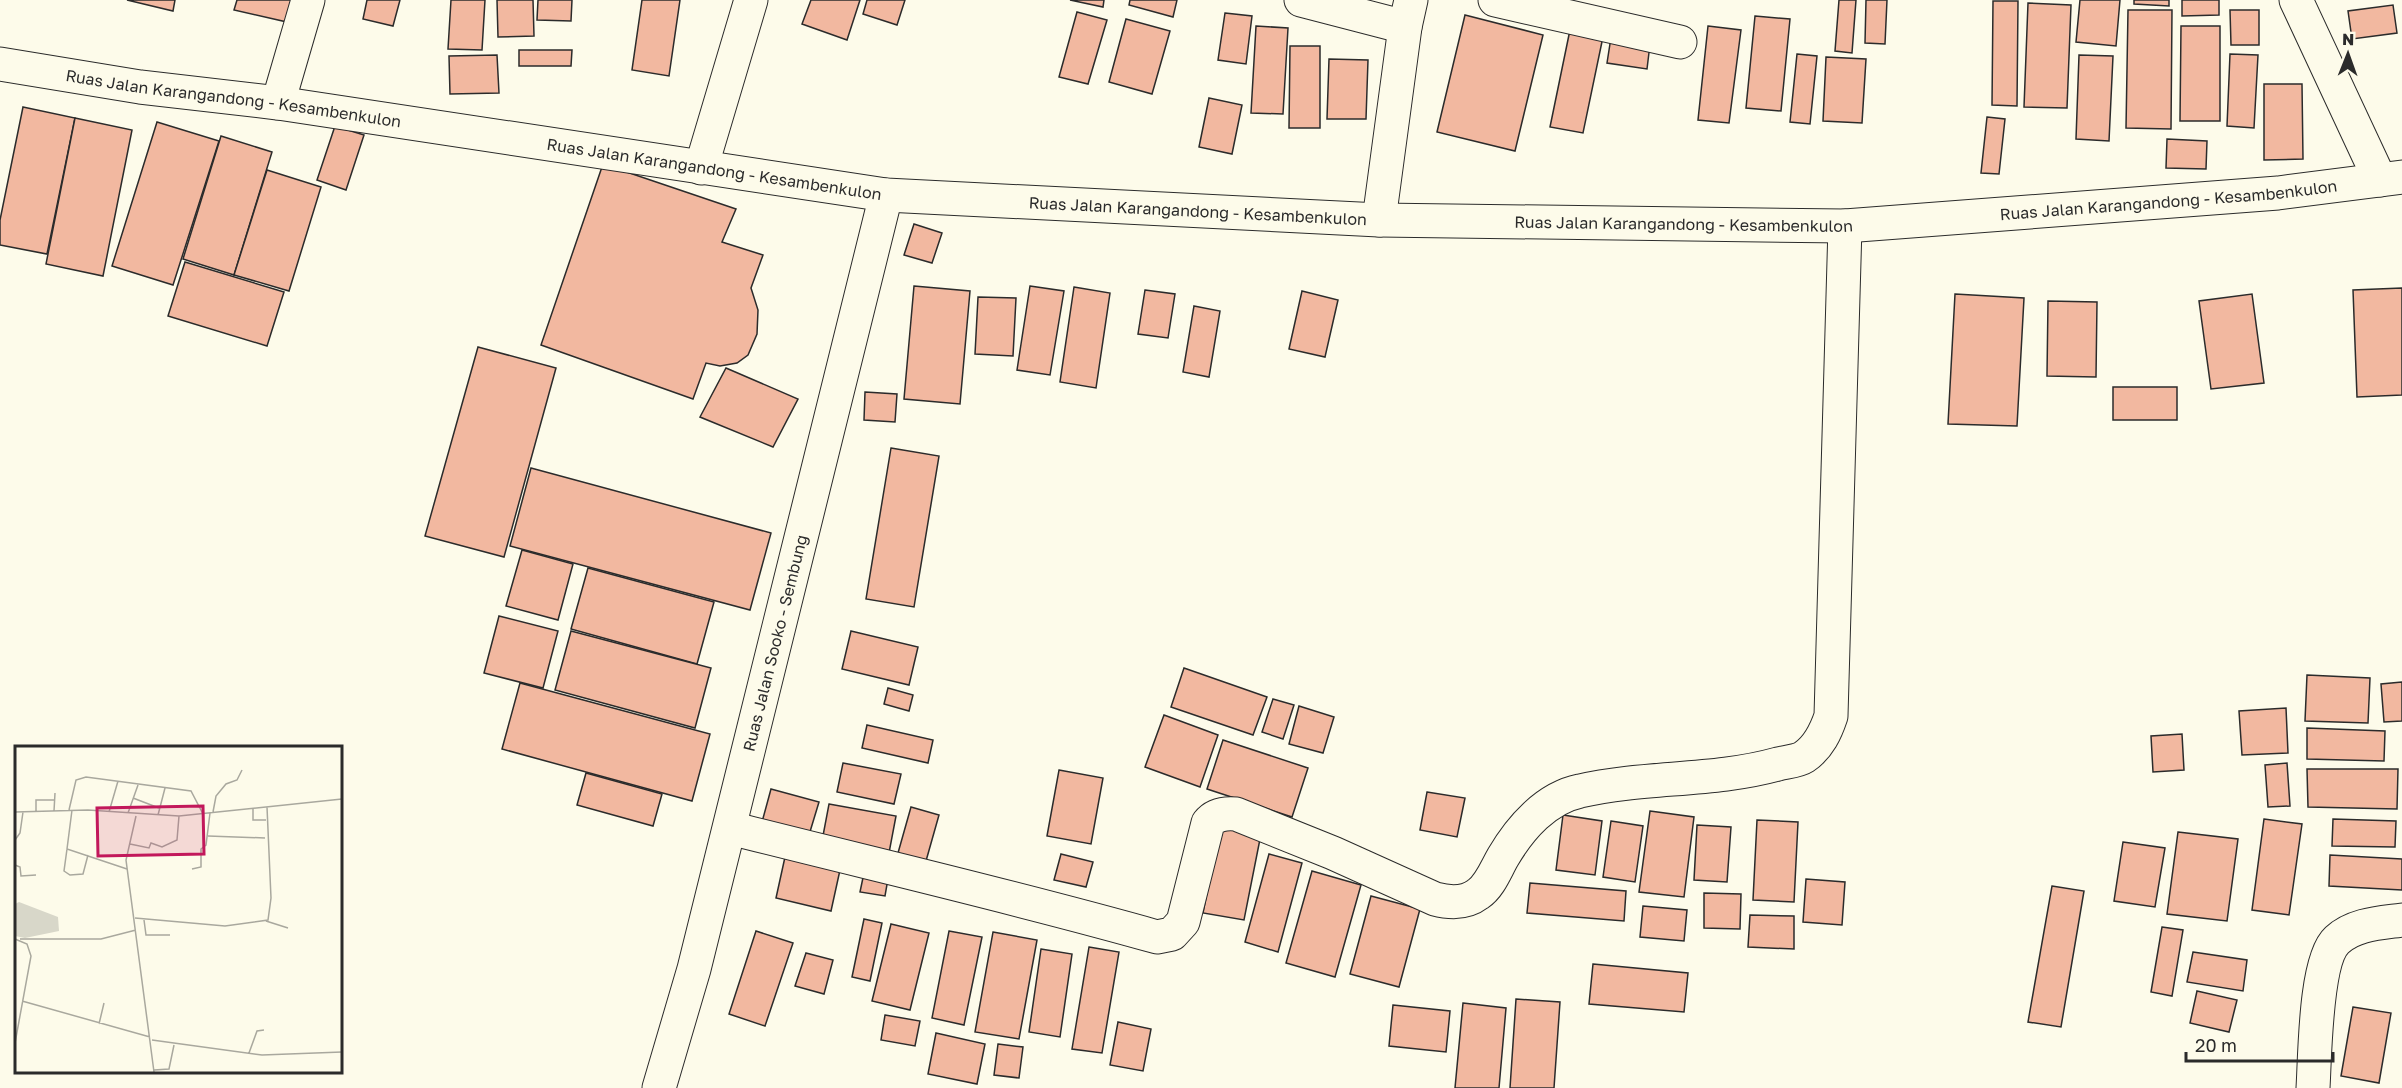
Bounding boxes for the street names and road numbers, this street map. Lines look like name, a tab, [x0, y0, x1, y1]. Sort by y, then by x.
street label: Ruas Jalan Karangandong - Kesambenkulon	[64, 65, 403, 132]
street label: Ruas Jalan Karangandong - Kesambenkulon	[545, 134, 883, 204]
street label: Ruas Jalan Karangandong - Kesambenkulon	[1999, 175, 2338, 224]
street label: Ruas Jalan Karangandong - Kesambenkulon	[1028, 192, 1367, 229]
street label: Ruas Jalan Karangandong - Kesambenkulon	[1514, 212, 1854, 236]
street label: Ruas Jalan Sooko - Sembung	[738, 532, 811, 753]

